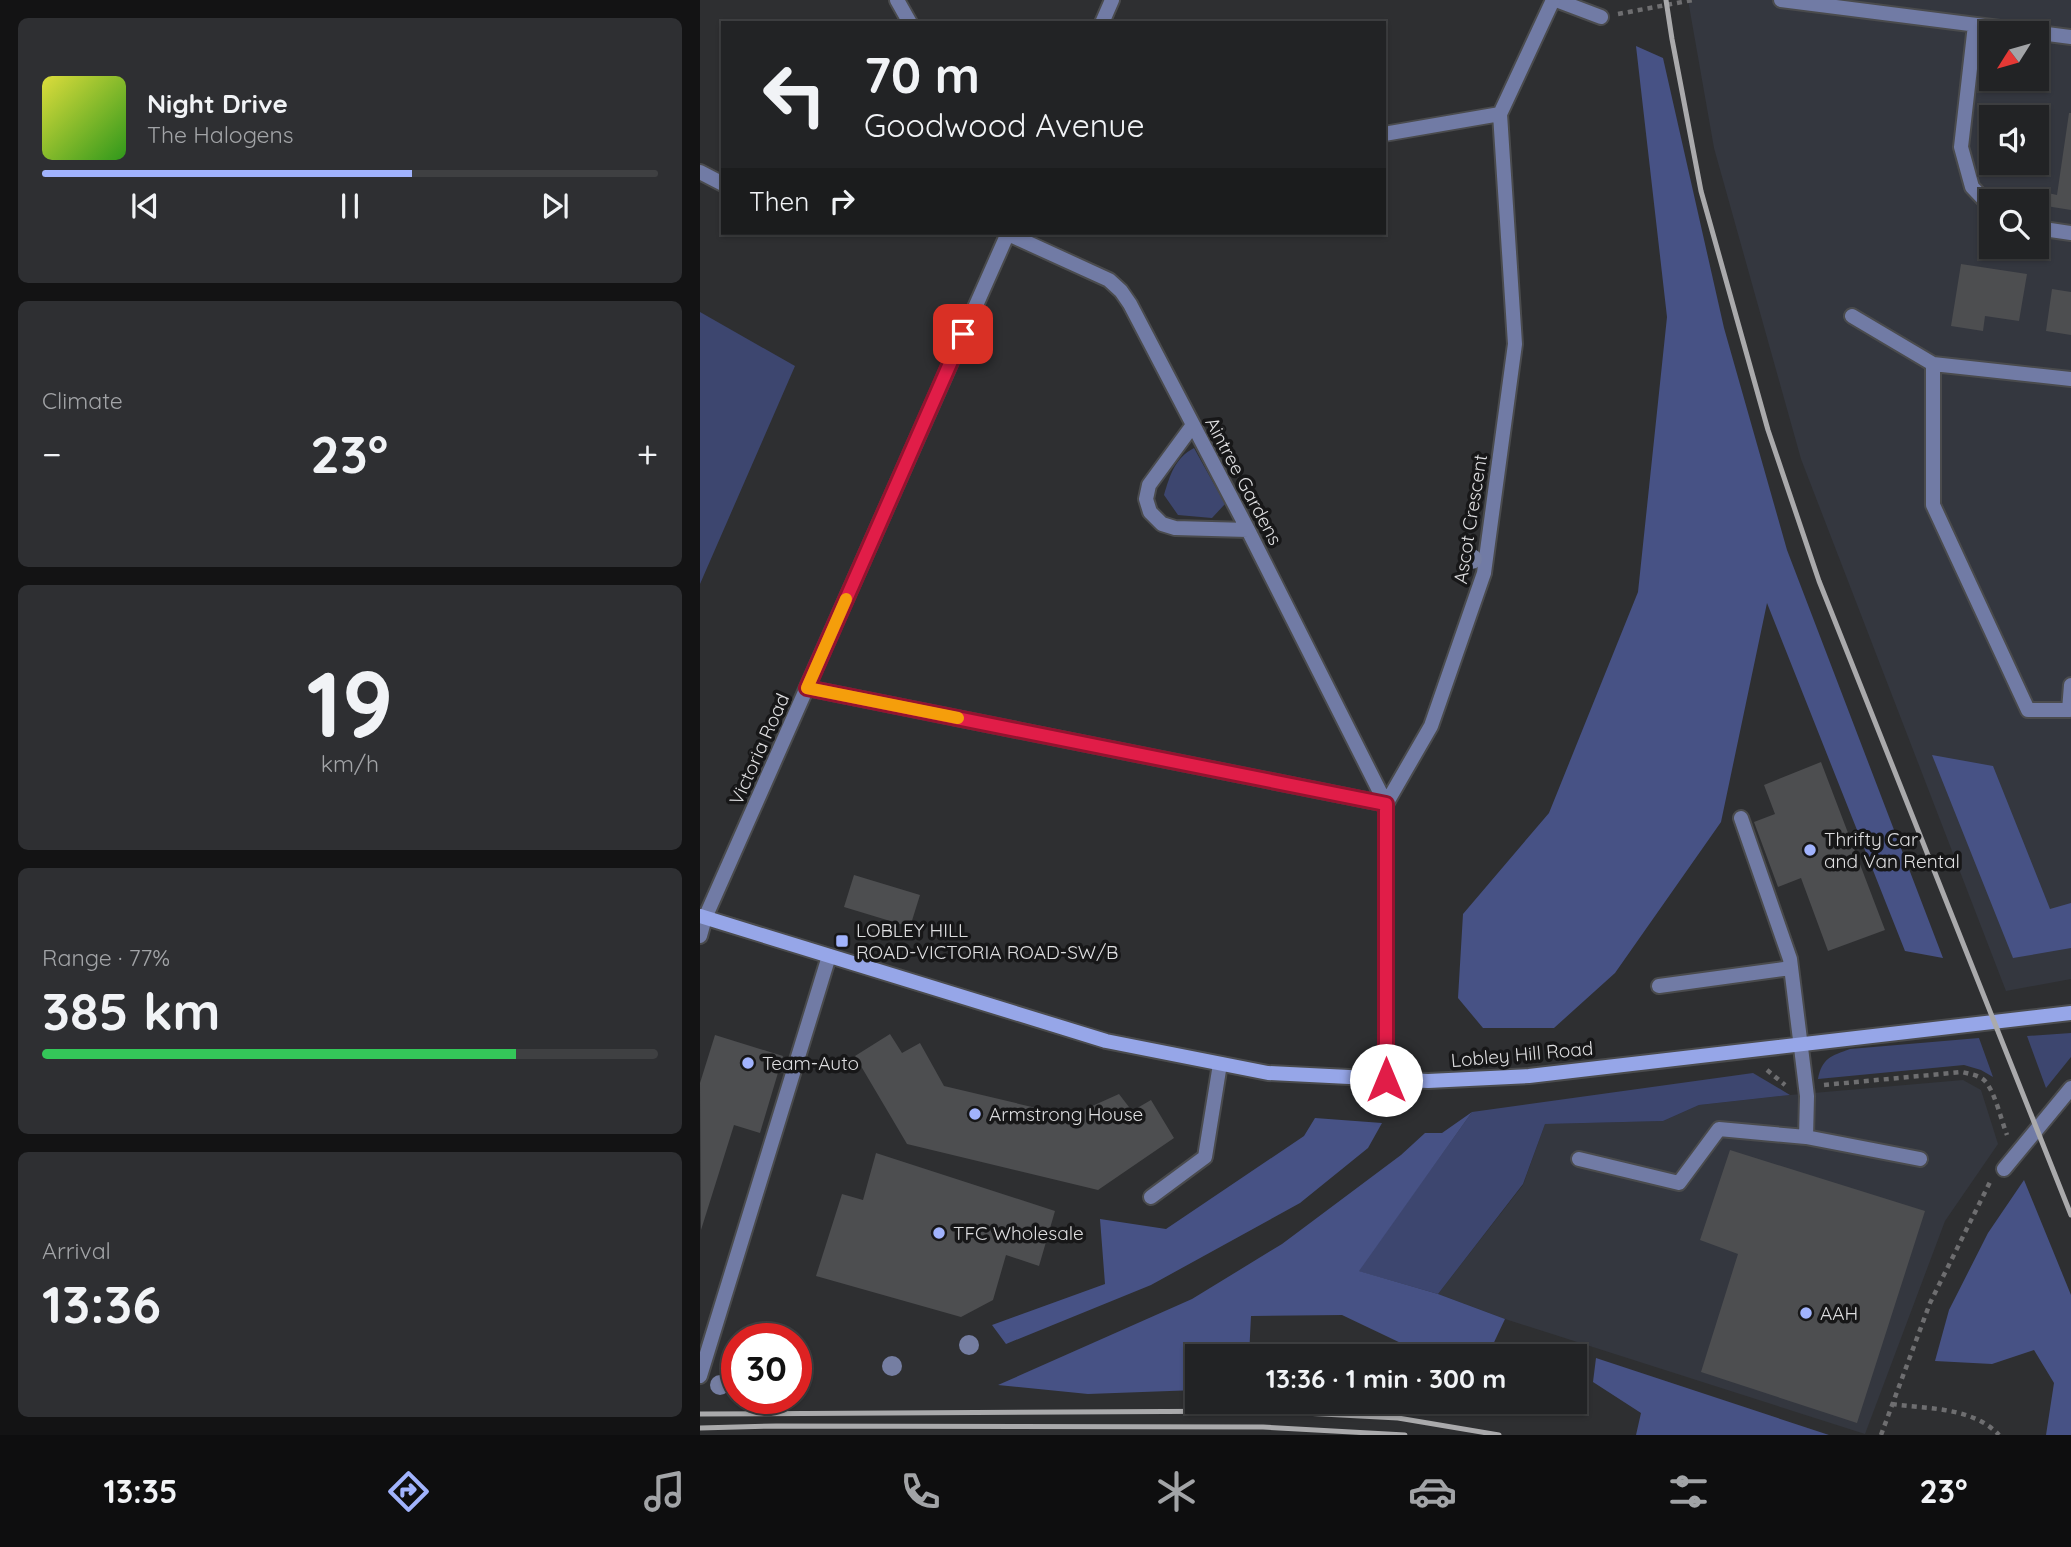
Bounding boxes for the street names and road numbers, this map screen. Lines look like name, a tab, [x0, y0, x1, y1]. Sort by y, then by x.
street label: Aintree Gardens	[1200, 413, 1288, 549]
street label: Ascot Crescent	[1448, 452, 1492, 586]
street label: Victoria Road	[724, 689, 794, 809]
street label: Lobley Hill Road	[1450, 1036, 1594, 1072]

